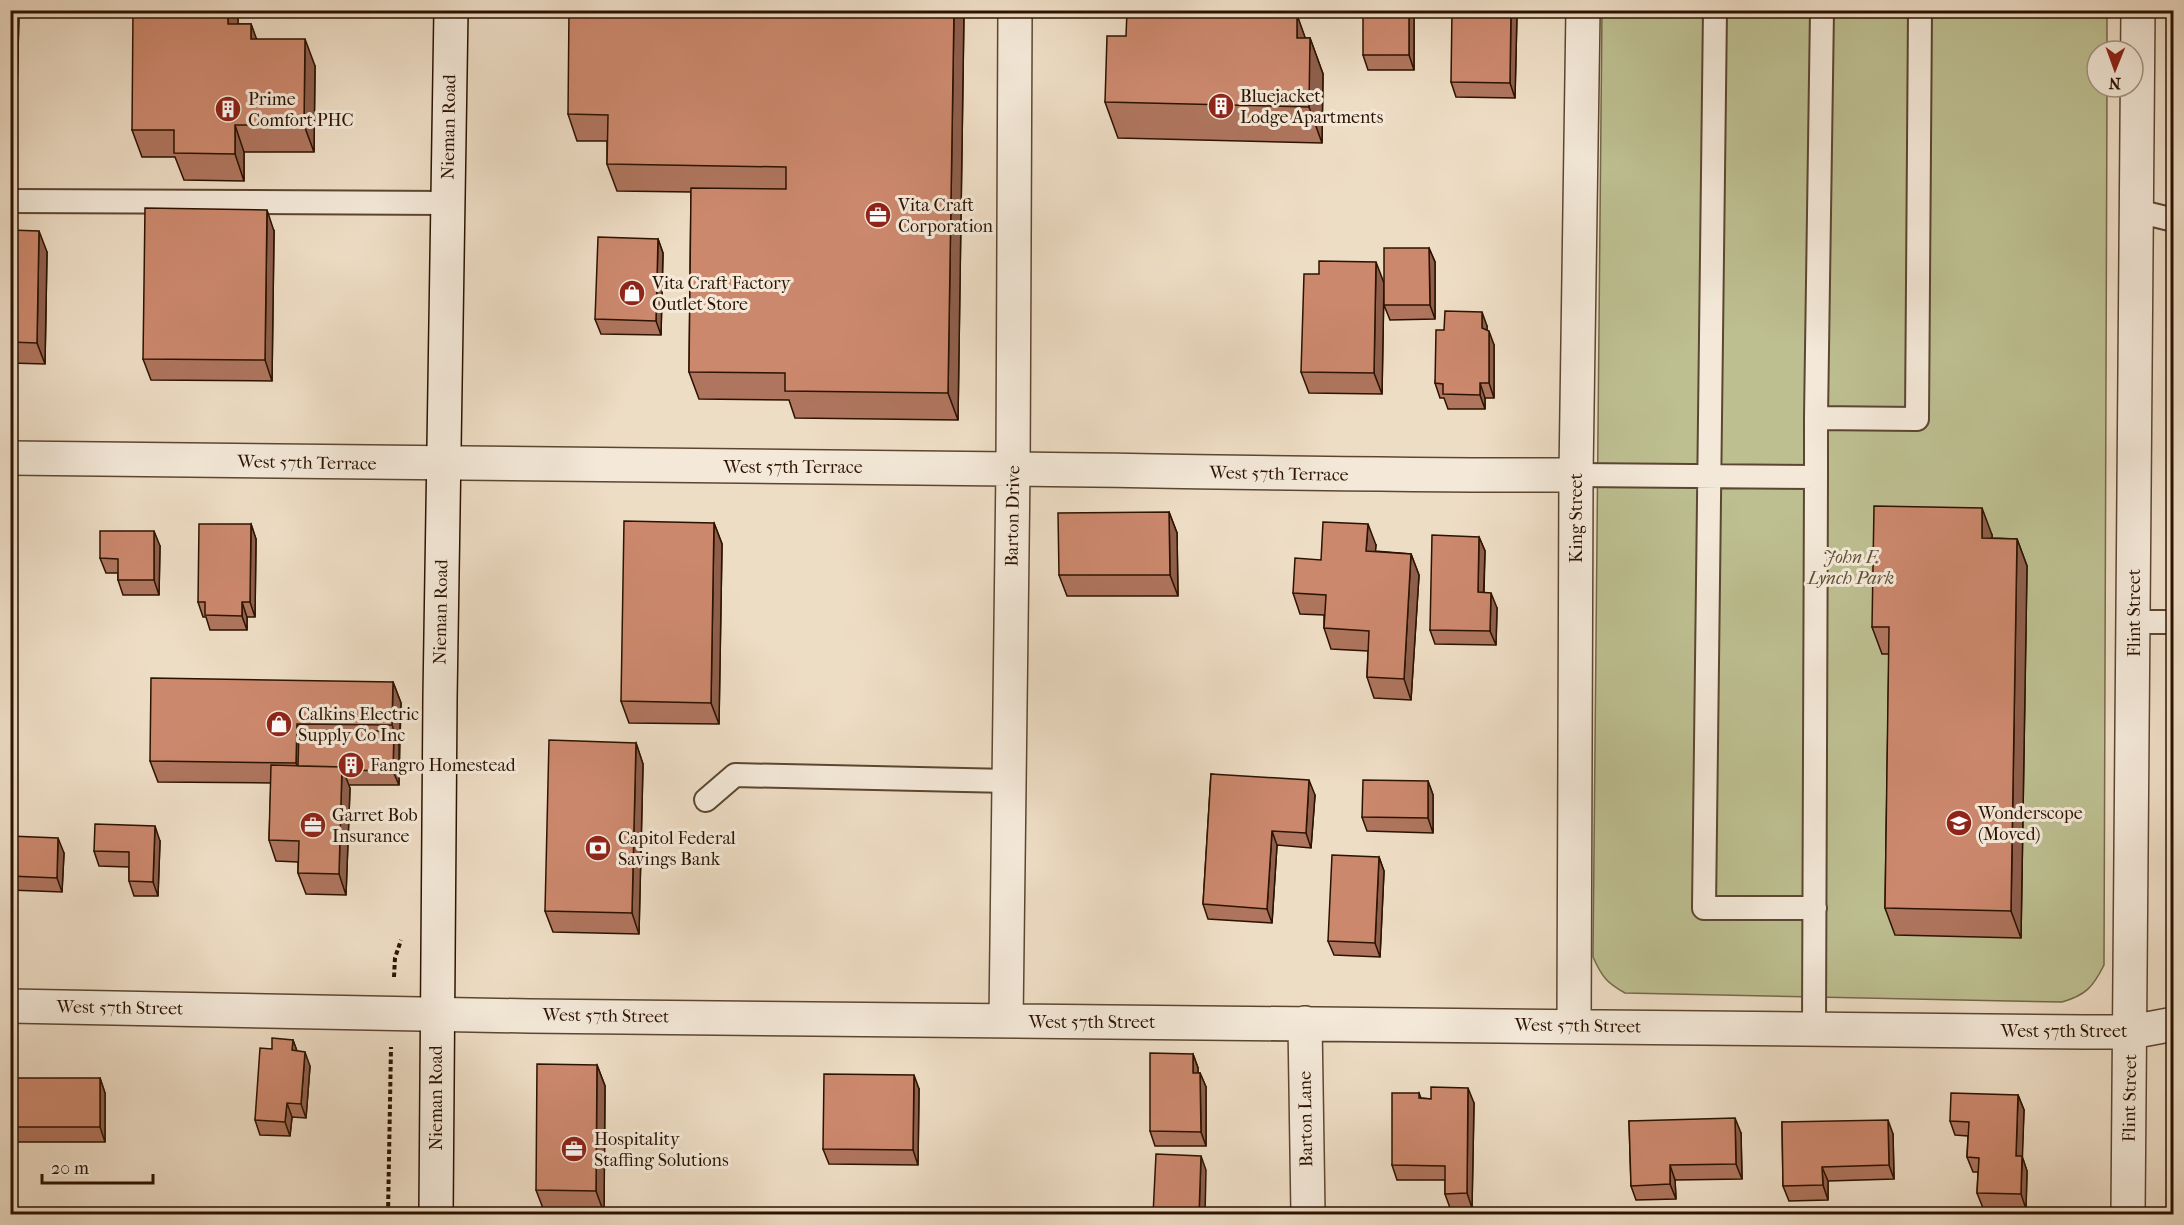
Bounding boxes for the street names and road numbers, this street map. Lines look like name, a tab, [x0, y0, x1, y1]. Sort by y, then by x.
street label: Nieman Road	[438, 74, 460, 180]
street label: West 57th Terrace	[236, 451, 377, 475]
street label: West 57th Terrace	[722, 457, 863, 478]
street label: West 57th Terrace	[1208, 462, 1349, 486]
street label: Barton Drive	[1002, 465, 1024, 567]
street label: King Street	[1566, 473, 1587, 563]
street label: Nieman Road	[430, 559, 452, 665]
street label: Flint Street	[2124, 568, 2145, 657]
street label: West 57th Street	[55, 996, 184, 1020]
street label: West 57th Street	[541, 1004, 670, 1028]
street label: West 57th Street	[1028, 1012, 1156, 1033]
street label: West 57th Street	[1513, 1014, 1642, 1038]
street label: West 57th Street	[2000, 1021, 2128, 1042]
street label: Nieman Road	[426, 1045, 447, 1151]
street label: Flint Street	[2119, 1053, 2141, 1142]
street label: Barton Lane	[1295, 1071, 1317, 1167]

